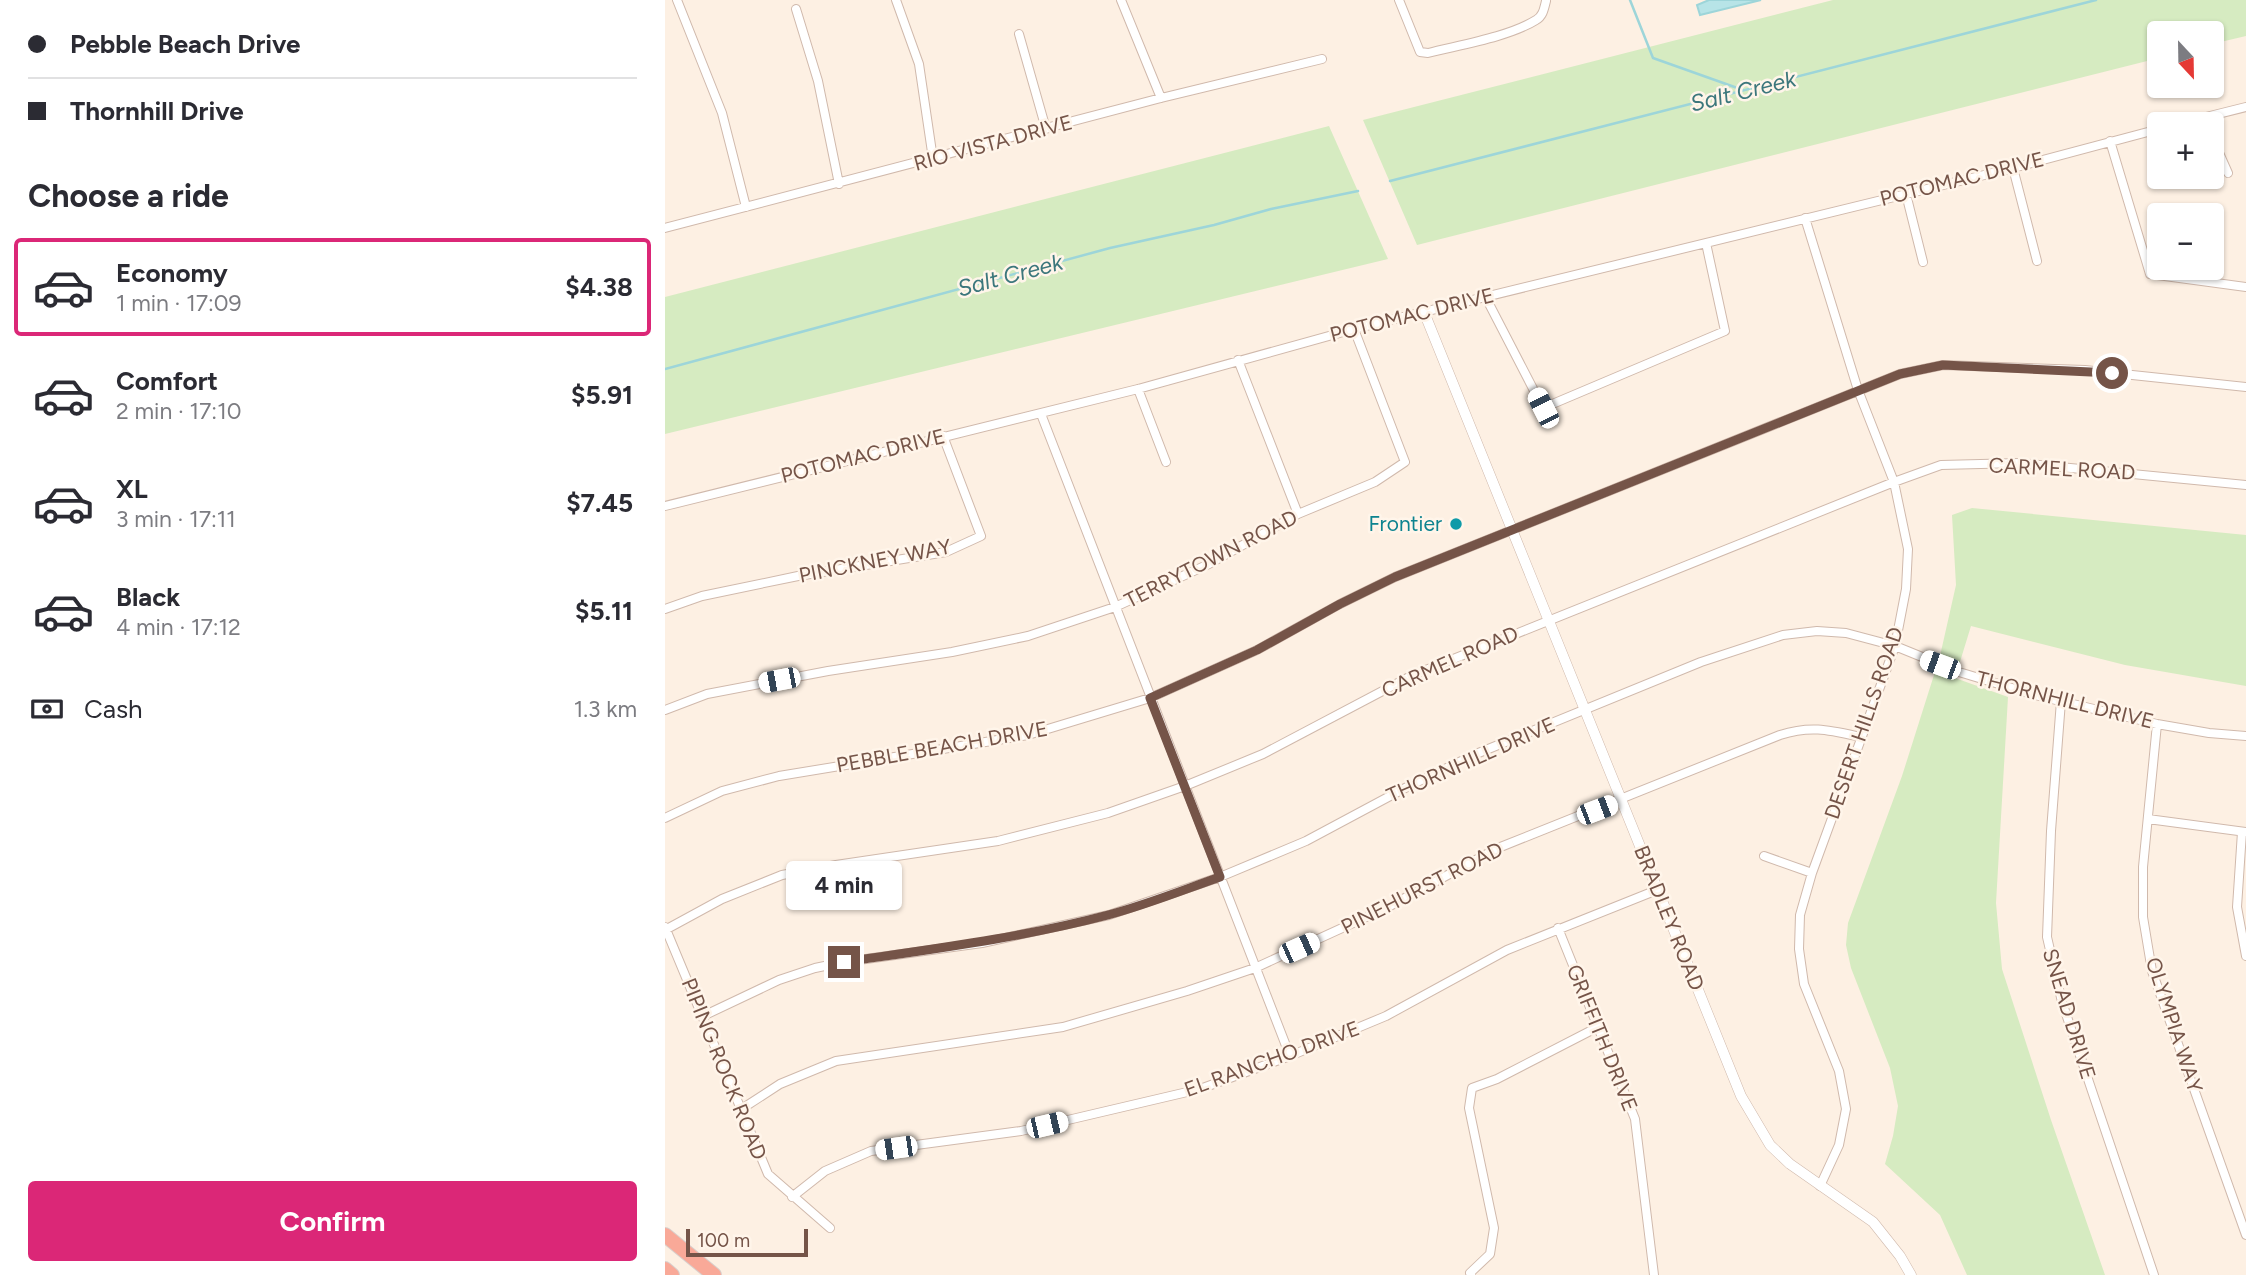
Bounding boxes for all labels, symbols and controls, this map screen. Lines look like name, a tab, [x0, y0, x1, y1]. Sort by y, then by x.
north arrow	[2147, 21, 2224, 98]
map controls	[2147, 21, 2224, 280]
text: Pebble Beach Drive	[70, 28, 301, 60]
water label: Salt Creek	[1687, 64, 1800, 118]
text: Thornhill Drive	[70, 95, 244, 127]
street label: RIO VISTA DRIVE	[911, 109, 1075, 176]
button: +	[2147, 112, 2224, 189]
street label: POTOMAC DRIVE	[1877, 146, 2047, 211]
text: Choose a ride	[28, 177, 229, 215]
button: −	[2147, 203, 2224, 280]
water label: Salt Creek	[954, 247, 1067, 303]
icon: car	[32, 256, 95, 319]
text: Economy	[116, 257, 228, 289]
text: $4.38	[565, 271, 633, 303]
street label: POTOMAC DRIVE	[1327, 282, 1497, 347]
text: 1 min · 17:09	[116, 289, 242, 317]
route start	[2096, 357, 2128, 389]
icon: car	[32, 364, 95, 427]
text: Comfort	[116, 365, 218, 397]
text: $5.91	[571, 379, 633, 411]
car	[1525, 385, 1562, 431]
text: 2 min · 17:10	[116, 397, 241, 425]
street label: POTOMAC DRIVE	[778, 423, 948, 488]
street label: CARMEL ROAD	[1988, 452, 2136, 485]
icon: car	[32, 472, 95, 535]
text: XL	[116, 473, 148, 505]
text: $7.45	[566, 487, 633, 519]
street label: TERRYTOWN ROAD	[1120, 504, 1301, 613]
text: 3 min · 17:11	[116, 505, 236, 533]
place label: Frontier	[1368, 511, 1442, 536]
marker: Frontier	[1448, 516, 1464, 532]
street label: PINCKNEY WAY	[797, 533, 954, 588]
icon: car	[32, 580, 95, 643]
text: Black	[116, 581, 180, 613]
text: $5.11	[575, 595, 633, 627]
text: 4 min · 17:12	[116, 613, 241, 641]
street label: CARMEL ROAD	[1378, 620, 1522, 703]
street label: DESERT HILLS ROAD	[1819, 623, 1908, 822]
car	[1917, 648, 1964, 682]
street label: THORNHILL DRIVE	[1974, 665, 2156, 734]
car	[757, 666, 802, 694]
icon: cash	[28, 690, 66, 728]
text: Cash	[84, 693, 143, 725]
text: 1.3 km	[574, 695, 637, 723]
street label: THORNHILL DRIVE	[1383, 711, 1559, 808]
street label: PEBBLE BEACH DRIVE	[834, 716, 1050, 777]
car	[1574, 793, 1621, 827]
street label: PINEHURST ROAD	[1337, 836, 1507, 939]
street label: BRADLEY ROAD	[1629, 842, 1710, 994]
callout: 4 min	[786, 860, 902, 909]
text: 4 min	[814, 871, 874, 899]
car	[1276, 930, 1323, 966]
street label: SNEAD DRIVE	[2038, 945, 2101, 1082]
route end	[828, 946, 860, 978]
street label: OLYMPIA WAY	[2141, 954, 2208, 1096]
street label: GRIFFITH DRIVE	[1562, 961, 1643, 1115]
street label: PIPING ROCK ROAD	[677, 974, 772, 1163]
street label: EL RANCHO DRIVE	[1181, 1015, 1363, 1102]
car	[1025, 1110, 1070, 1140]
car	[874, 1135, 919, 1161]
button: Confirm	[28, 1181, 637, 1261]
scale bar	[686, 1226, 809, 1258]
text: 100 m	[697, 1229, 750, 1252]

